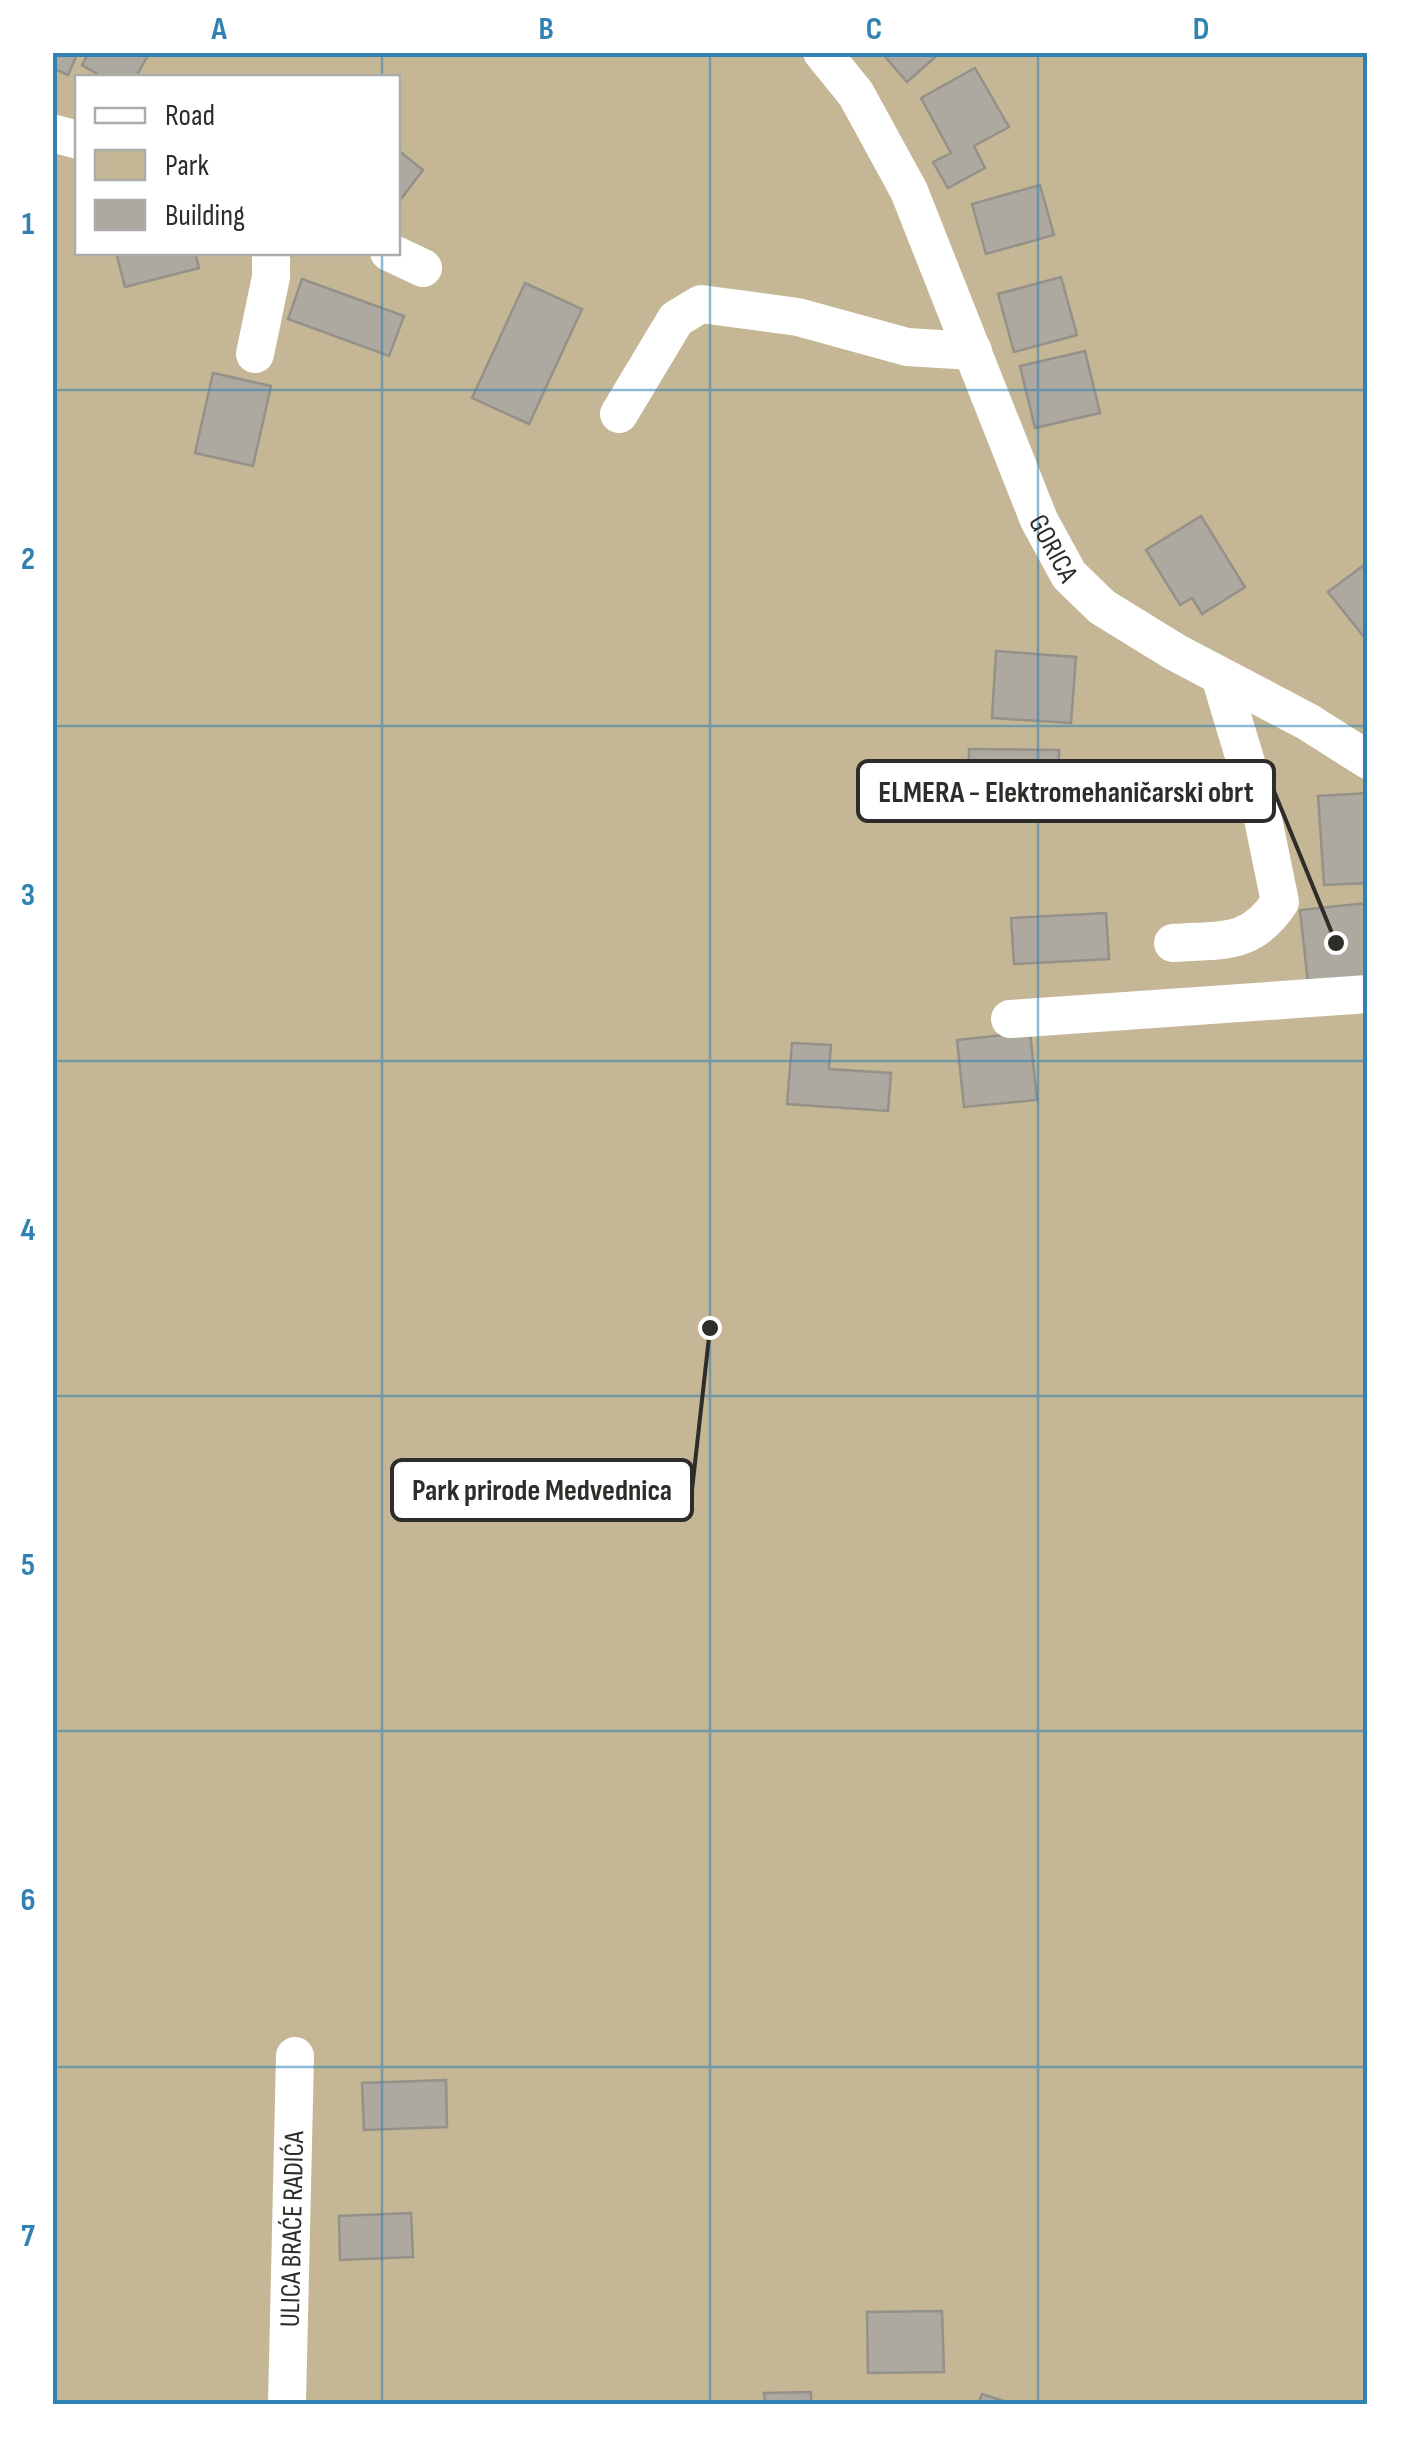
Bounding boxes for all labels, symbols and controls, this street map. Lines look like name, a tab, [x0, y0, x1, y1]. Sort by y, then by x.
text: A	[210, 10, 227, 49]
text: B	[538, 10, 554, 49]
text: C	[866, 10, 882, 49]
text: D	[1193, 10, 1209, 49]
legend	[75, 75, 400, 255]
text: Road	[165, 98, 215, 134]
text: Park	[165, 148, 209, 184]
text: Building	[165, 198, 245, 234]
text: 1	[22, 205, 35, 244]
street label: GORICA	[1021, 509, 1085, 589]
text: 2	[21, 540, 35, 579]
callout: ELMERA - Elektromehaničarski obrt	[858, 761, 1274, 821]
text: ELMERA - Elektromehaničarski obrt	[878, 775, 1254, 811]
text: 3	[21, 876, 35, 915]
text: 4	[21, 1211, 36, 1250]
callout: Park prirode Medvednica	[392, 1460, 692, 1520]
text: Park prirode Medvednica	[412, 1473, 672, 1509]
text: 5	[21, 1546, 35, 1585]
text: 6	[20, 1881, 36, 1920]
street label: ULICA BRAĆE RADIĆA	[274, 2130, 311, 2328]
text: 7	[21, 2217, 35, 2256]

